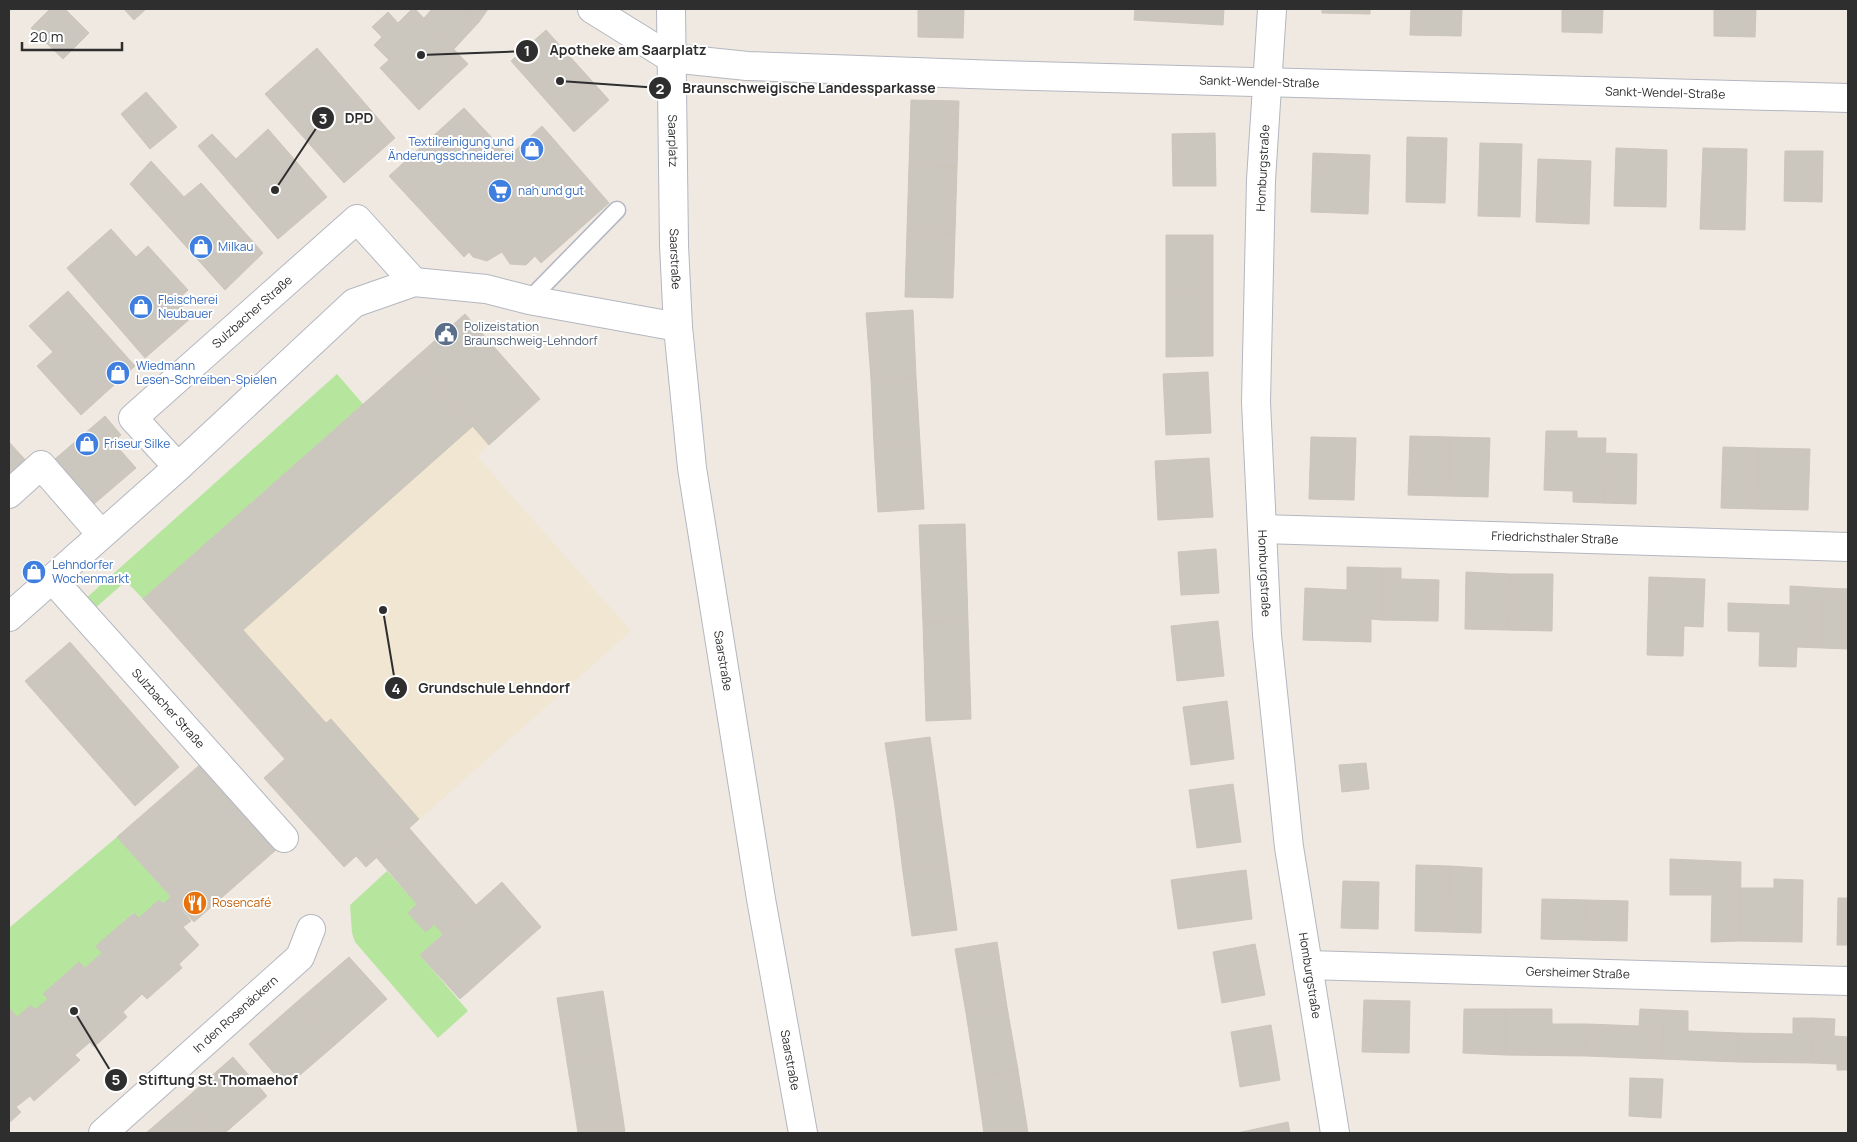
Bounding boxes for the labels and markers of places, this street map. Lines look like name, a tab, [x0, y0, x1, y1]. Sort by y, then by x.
callout: Apotheke am Saarplatz	[514, 36, 716, 65]
callout: Braunschweigische Landessparkasse	[647, 74, 946, 103]
callout: DPD	[310, 104, 384, 133]
place label: Textilreinigung und Änderungsschneiderei	[388, 133, 514, 164]
shop icon: Textilreinigung und Änderungsschneiderei	[519, 136, 545, 162]
supermarket icon: nah und gut	[487, 178, 513, 204]
place label: nah und gut	[518, 182, 584, 199]
shop icon: Milkau	[188, 234, 214, 260]
place label: Milkau	[218, 238, 253, 255]
place label: Fleischerei Neubauer	[158, 291, 218, 322]
shop icon: Fleischerei Neubauer	[128, 294, 154, 320]
place label: Polizeistation Braunschweig-Lehndorf	[464, 318, 598, 349]
public building icon: Polizeistation Braunschweig-Lehndorf	[433, 321, 459, 347]
place label: Wiedmann Lesen-Schreiben-Spielen	[136, 357, 277, 388]
shop icon: Wiedmann Lesen-Schreiben-Spielen	[105, 360, 131, 386]
shop icon: Friseur Silke	[74, 431, 100, 457]
place label: Friseur Silke	[104, 435, 170, 452]
place label: Lehndorfer Wochenmarkt	[52, 556, 129, 587]
shop icon: Lehndorfer Wochenmarkt	[21, 559, 47, 585]
callout: Grundschule Lehndorf	[383, 674, 580, 703]
restaurant icon: Rosencafé	[182, 890, 208, 916]
place label: Rosencafé	[212, 894, 271, 911]
callout: Stiftung St. Thomaehof	[104, 1066, 308, 1095]

